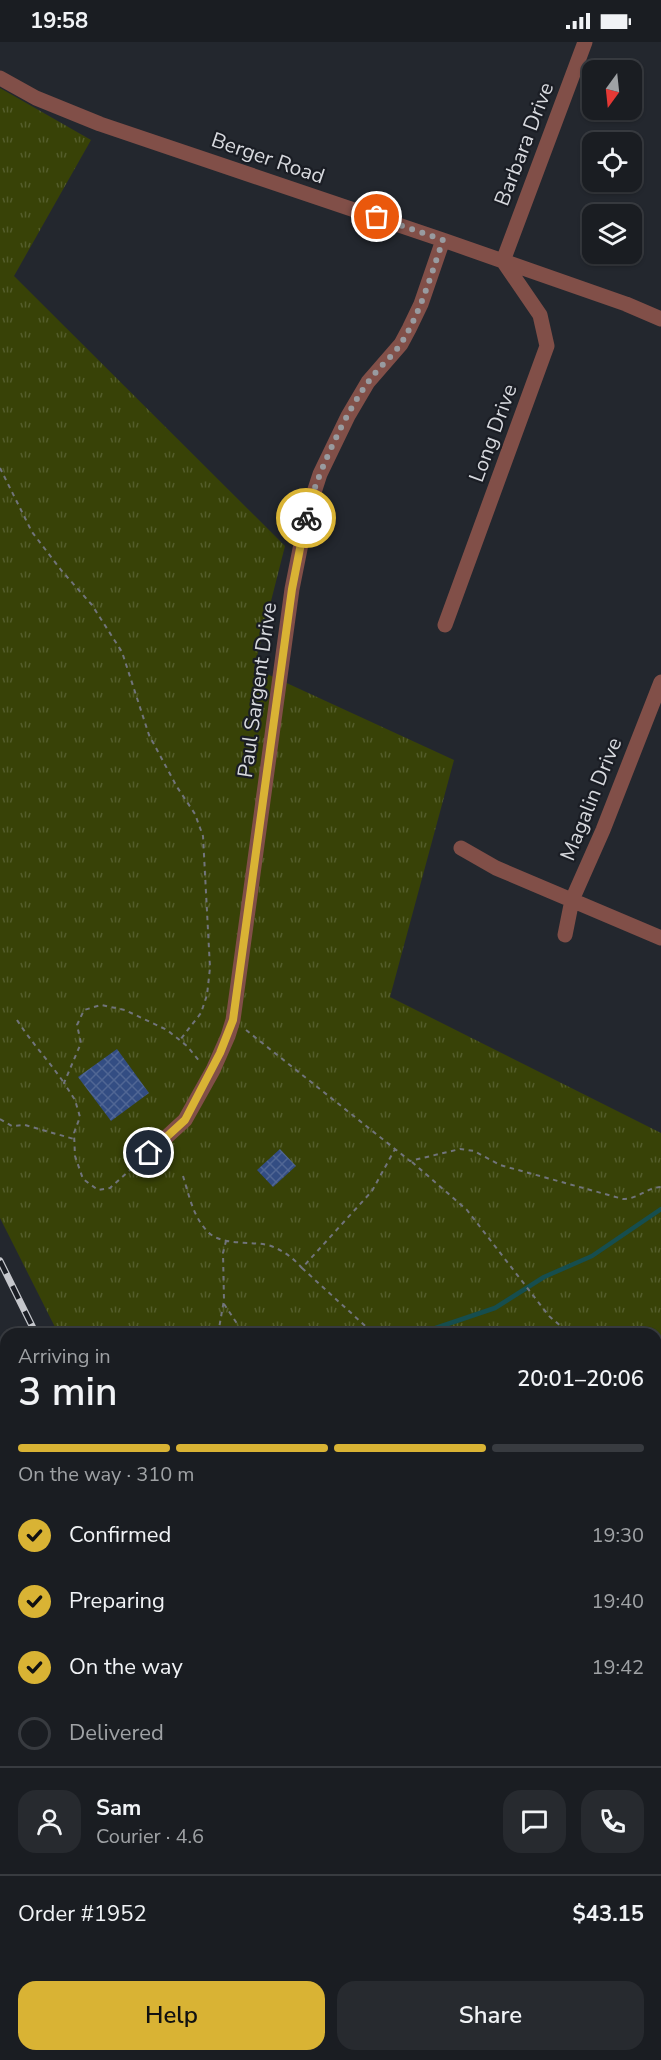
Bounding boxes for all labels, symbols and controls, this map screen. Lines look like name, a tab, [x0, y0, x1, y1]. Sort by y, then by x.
text: 19:58	[30, 6, 88, 36]
north arrow	[582, 60, 642, 120]
map controls	[582, 60, 642, 264]
street label: Barbara Drive	[488, 78, 560, 210]
street label: Berger Road	[208, 126, 328, 190]
button: locate	[582, 132, 642, 192]
pin	[351, 191, 402, 242]
icon: bag	[360, 200, 393, 233]
button: layers	[582, 204, 642, 264]
street label: Long Drive	[462, 380, 524, 486]
courier	[276, 488, 336, 548]
icon: bike	[290, 502, 323, 535]
street label: Paul Sargent Drive	[231, 601, 283, 779]
street label: Magalin Drive	[554, 733, 628, 865]
pin	[123, 1127, 174, 1178]
icon: home	[132, 1136, 165, 1169]
text: Arriving in	[18, 1343, 111, 1370]
text: 20:01–20:06	[517, 1364, 644, 1394]
text: 3 min	[18, 1366, 117, 1419]
text: On the way · 310 m	[18, 1461, 194, 1488]
icon: check	[18, 1519, 51, 1552]
text: Confirmed	[69, 1520, 171, 1550]
text: 19:30	[591, 1522, 644, 1549]
icon: check	[18, 1585, 51, 1618]
text: Preparing	[69, 1586, 165, 1616]
text: 19:40	[591, 1588, 644, 1615]
icon: check	[18, 1651, 51, 1684]
text: On the way	[69, 1652, 183, 1682]
text: 19:42	[591, 1654, 644, 1681]
text: Delivered	[69, 1718, 164, 1748]
button: person	[18, 1790, 81, 1853]
button: chat	[503, 1790, 566, 1853]
button: phone	[581, 1790, 644, 1853]
text: Sam	[96, 1793, 141, 1823]
text: Courier · 4.6	[96, 1823, 204, 1850]
text: Order #1952	[18, 1899, 147, 1929]
text: $43.15	[573, 1899, 644, 1929]
button: Help	[18, 1981, 325, 2050]
button: Share	[337, 1981, 644, 2050]

